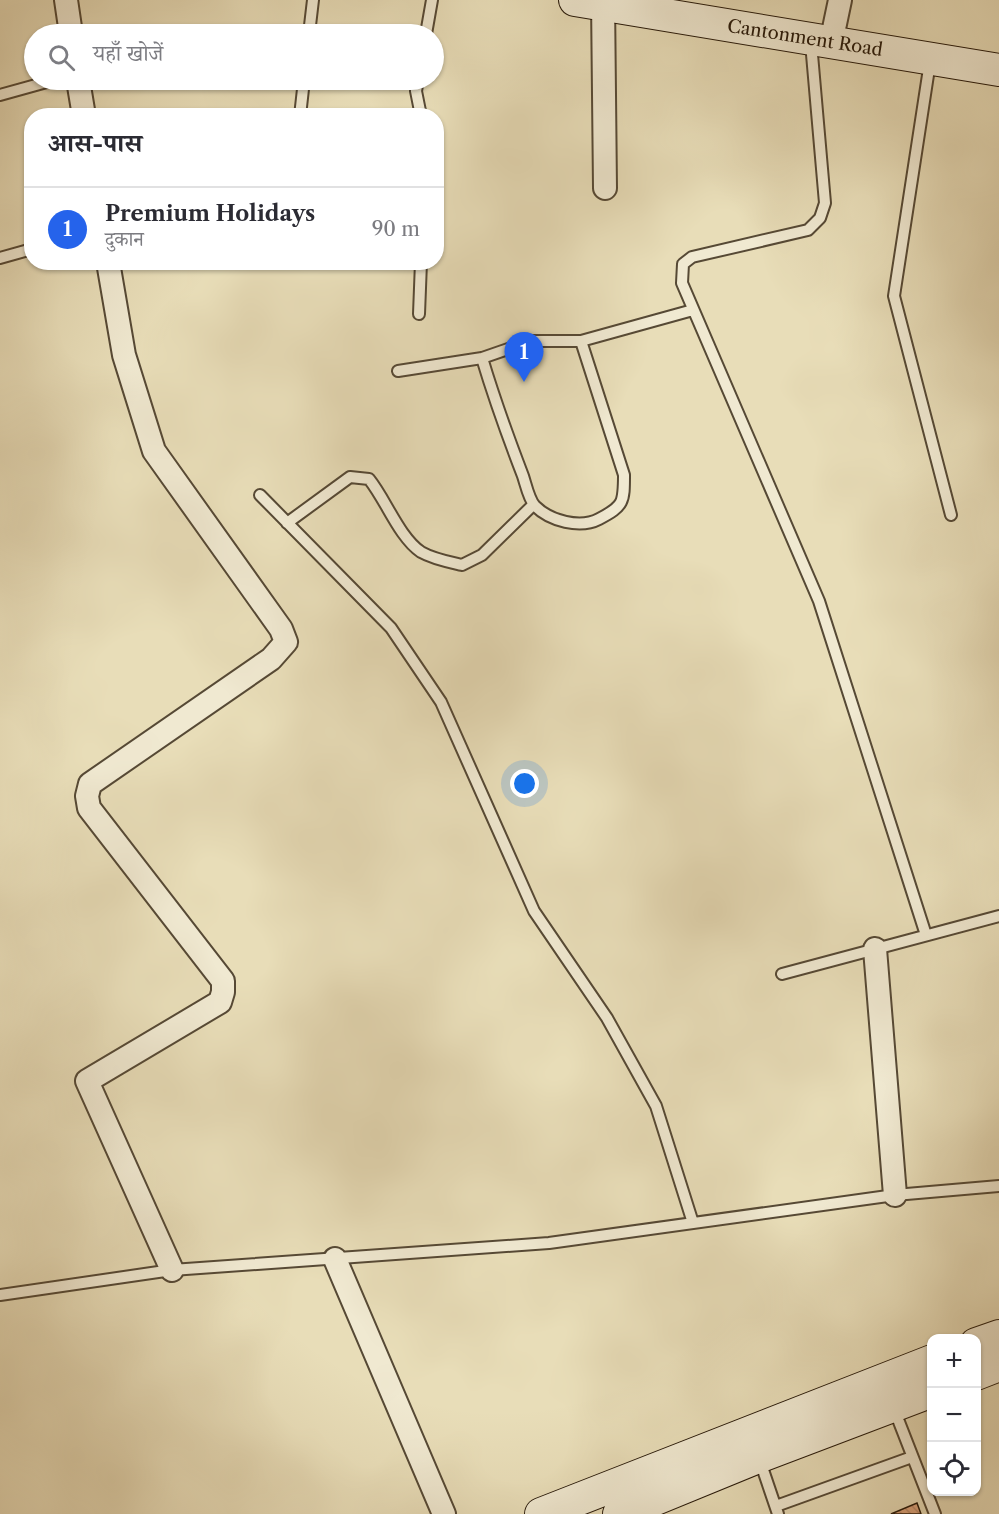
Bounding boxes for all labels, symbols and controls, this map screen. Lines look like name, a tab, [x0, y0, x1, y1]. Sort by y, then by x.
street label: Cantonment Road	[726, 15, 884, 61]
search box	[24, 24, 444, 90]
text: यहाँ खोजें	[93, 40, 163, 67]
icon: search	[45, 41, 78, 74]
text: आस-पास	[48, 127, 142, 159]
text: Premium Holidays	[105, 200, 315, 227]
text: 1	[63, 217, 72, 241]
text: 90 m	[372, 217, 420, 241]
text: दुकान	[105, 227, 144, 251]
pin: 1	[504, 332, 544, 382]
your location	[510, 769, 539, 798]
map controls	[927, 1334, 981, 1496]
button: +	[927, 1334, 981, 1388]
button: −	[927, 1388, 981, 1442]
button: locate	[927, 1442, 981, 1496]

